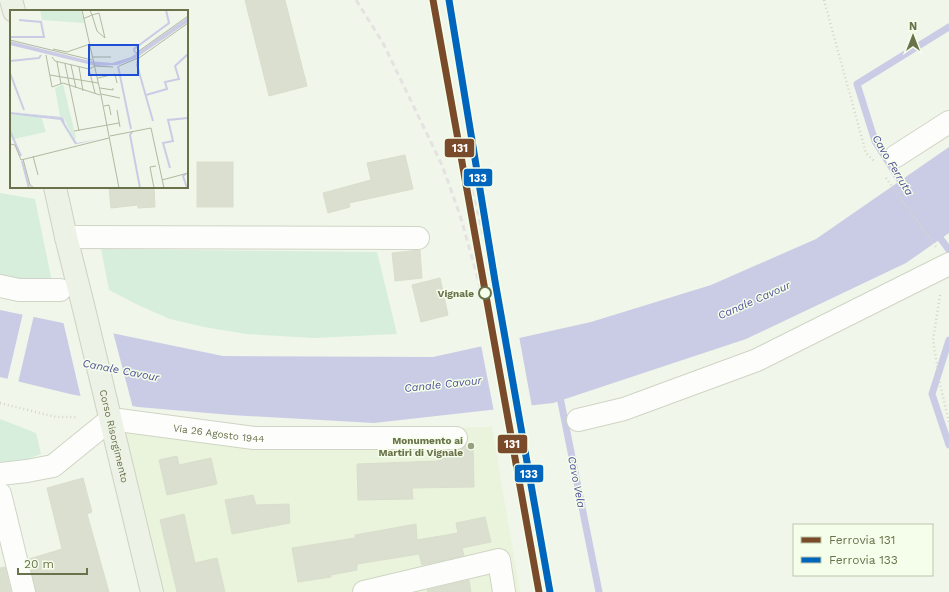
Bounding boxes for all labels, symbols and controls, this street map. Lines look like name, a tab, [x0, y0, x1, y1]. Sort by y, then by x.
inset map	[10, 10, 188, 188]
north arrow	[893, 16, 933, 56]
text: N	[909, 20, 917, 33]
water label: Cavo Ferruta	[869, 133, 916, 198]
line badge: 131	[444, 138, 475, 158]
text: 131	[452, 142, 468, 155]
line badge: 133	[463, 168, 493, 187]
text: 133	[469, 172, 487, 185]
water label: Canale Cavour	[716, 278, 793, 322]
marker: Vignale	[478, 286, 492, 300]
place label: Vignale	[438, 288, 474, 299]
water label: Canale Cavour	[81, 357, 161, 384]
water label: Canale Cavour	[404, 374, 483, 395]
street label: Corso Risorgimento	[98, 388, 131, 484]
street label: Via 26 Agosto 1944	[172, 422, 264, 444]
line badge: 131	[497, 434, 528, 454]
place label: Monumento ai Martiri di Vignale	[378, 435, 463, 458]
text: 131	[504, 438, 520, 451]
marker: Monumento ai Martiri di Vignale	[466, 441, 476, 451]
water label: Cavo Vela	[565, 455, 588, 509]
line badge: 133	[514, 464, 544, 483]
text: 133	[520, 468, 538, 481]
legend	[793, 524, 933, 576]
text: Ferrovia 131	[829, 533, 896, 547]
scale bar	[18, 550, 87, 576]
text: Ferrovia 133	[829, 553, 898, 567]
text: 20 m	[24, 557, 54, 571]

